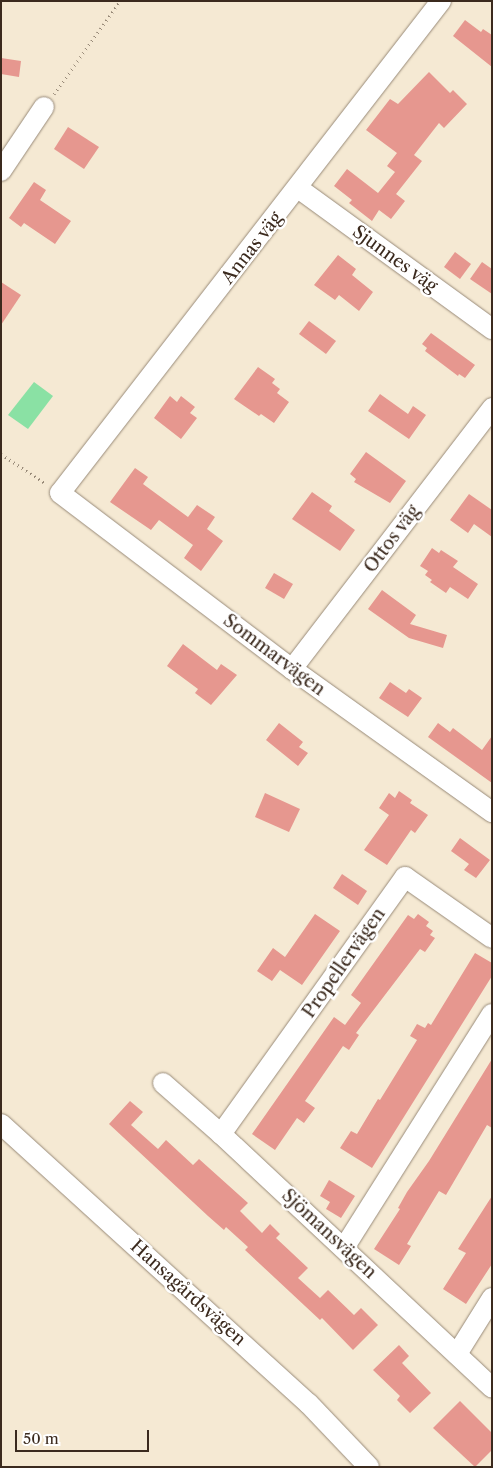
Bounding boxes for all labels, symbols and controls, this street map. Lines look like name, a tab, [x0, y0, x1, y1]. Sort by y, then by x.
street label: Annas väg	[217, 207, 287, 289]
street label: Sjunnes väg	[348, 221, 442, 297]
street label: Ottos väg	[359, 501, 425, 577]
street label: Sommarvägen	[219, 610, 329, 700]
street label: Propellervägen	[298, 904, 390, 1022]
street label: Sjömansvägen	[277, 1185, 381, 1283]
street label: Hansagårdsvägen	[126, 1236, 250, 1350]
scale bar	[18, 1420, 151, 1452]
text: 50 m	[23, 1429, 59, 1448]

